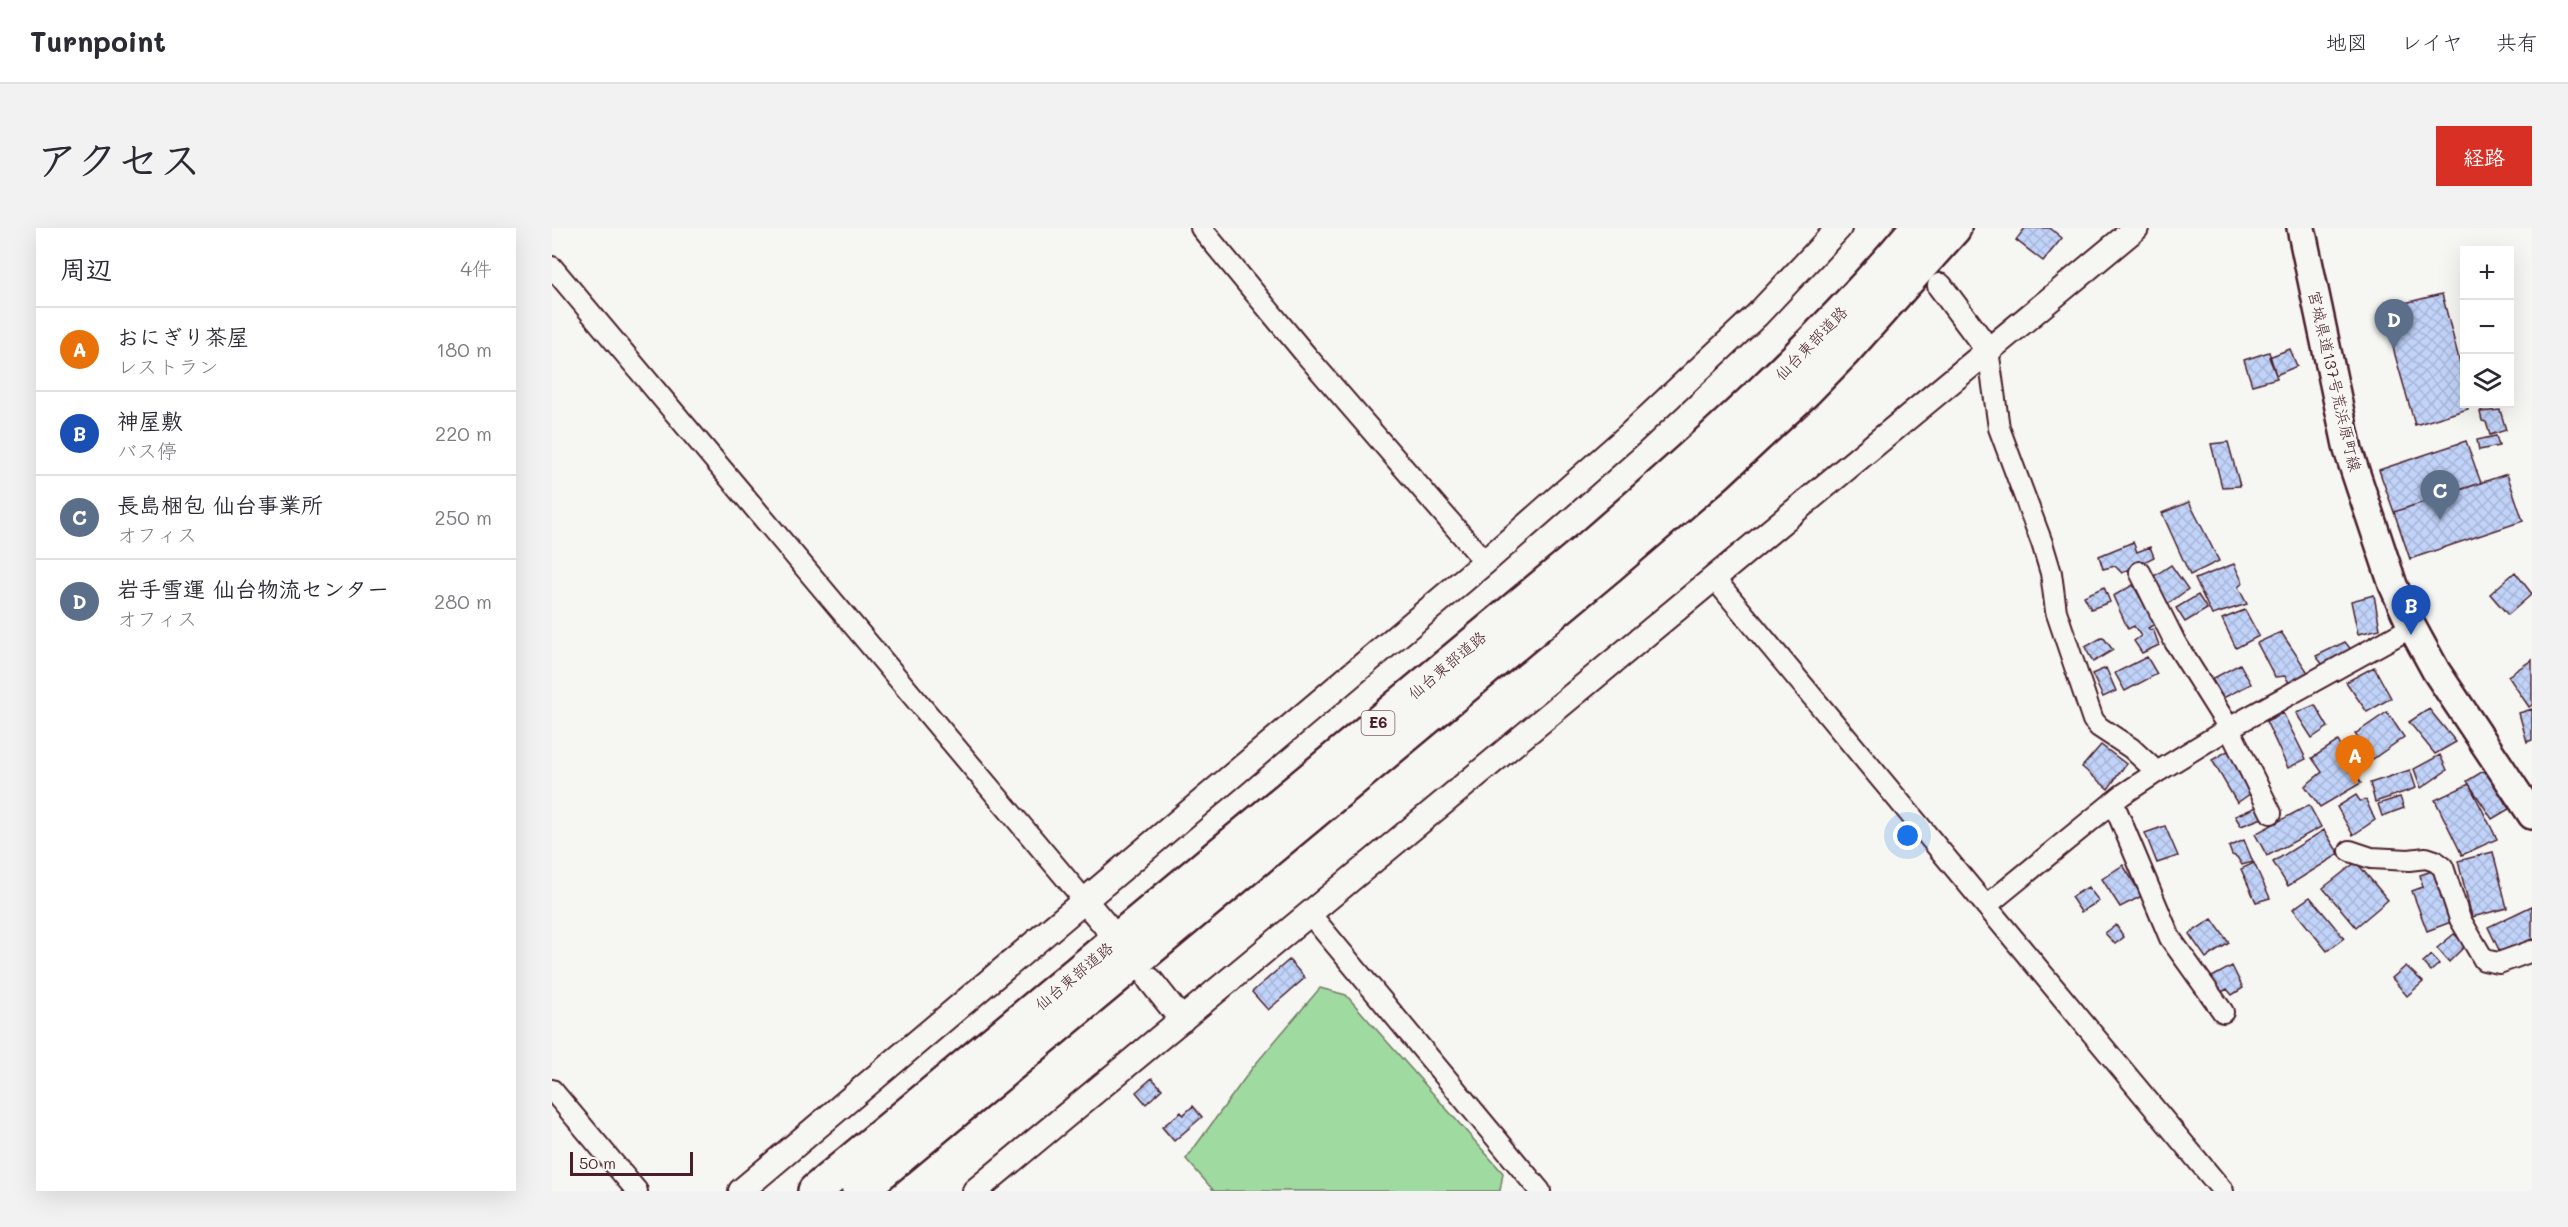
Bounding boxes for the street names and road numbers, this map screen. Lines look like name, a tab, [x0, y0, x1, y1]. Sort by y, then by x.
street label: 宮城県道137号荒浜原町線	[2304, 288, 2367, 474]
street label: 仙台東部道路	[1770, 301, 1852, 384]
street label: 仙台東部道路	[1403, 626, 1490, 704]
road number: E6	[1362, 711, 1394, 735]
street label: 仙台東部道路	[1030, 937, 1117, 1015]

